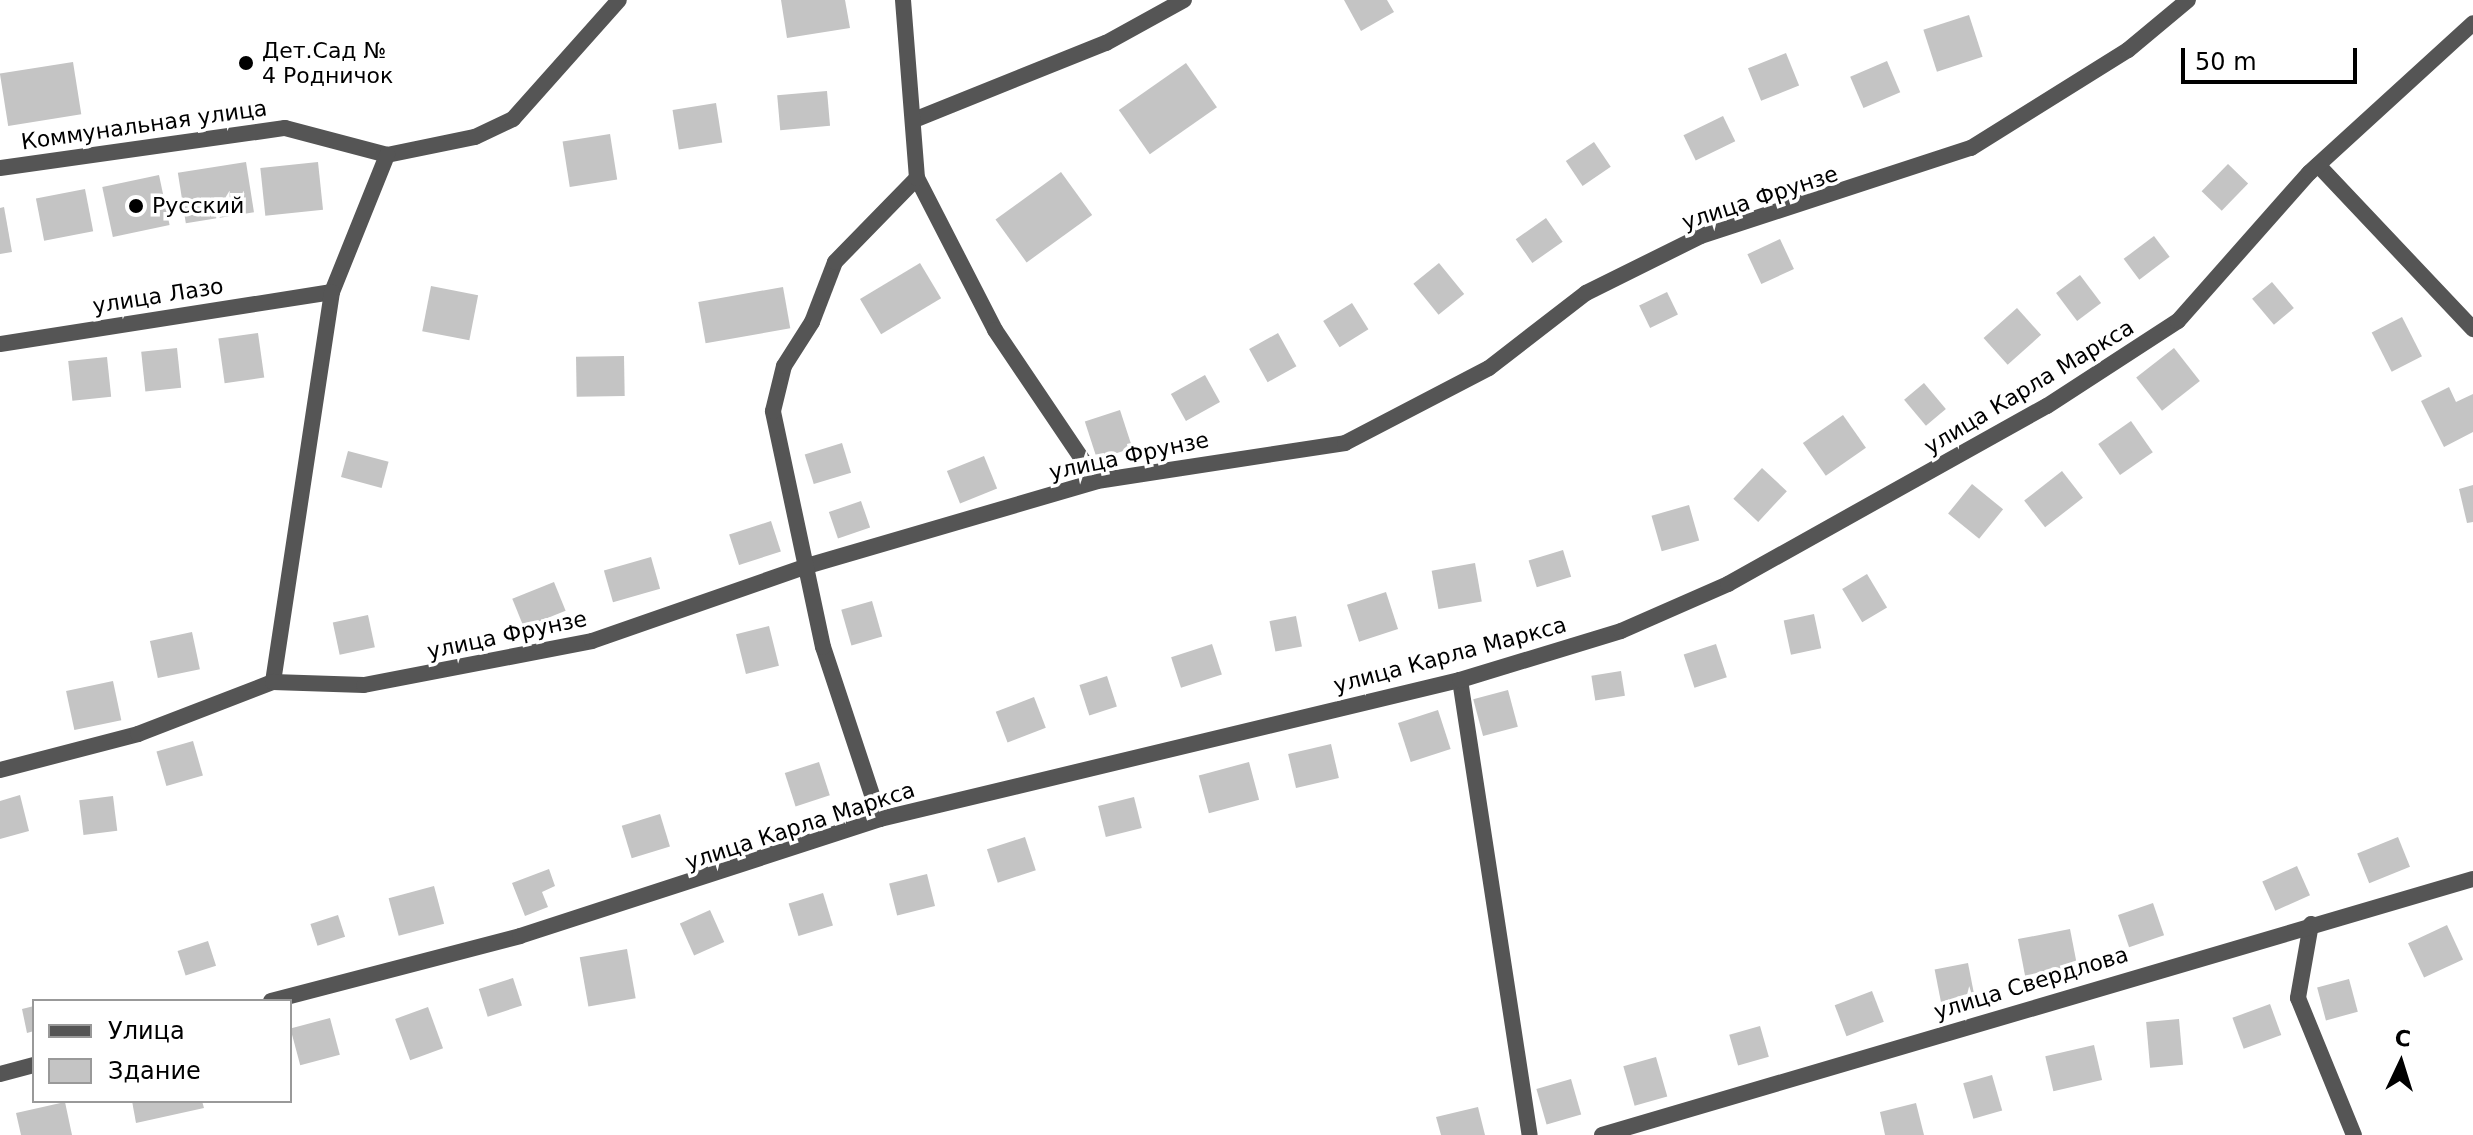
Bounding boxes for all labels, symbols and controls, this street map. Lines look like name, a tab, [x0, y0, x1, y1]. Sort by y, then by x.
scale bar	[2185, 32, 2361, 82]
place label: Дет.Сад № 4 Родничок	[262, 37, 393, 88]
text: 50 m	[2195, 48, 2257, 76]
marker: Дет.Сад № 4 Родничок	[237, 54, 255, 72]
street label: Коммунальная улица	[19, 95, 269, 155]
street label: улица Фрунзе	[1679, 160, 1841, 236]
place label: Русский	[152, 193, 244, 219]
marker: Русский	[127, 197, 145, 215]
street label: улица Лазо	[91, 273, 225, 319]
street label: улица Карла Маркса	[1919, 314, 2139, 460]
street label: улица Фрунзе	[1047, 426, 1211, 486]
street label: улица Фрунзе	[425, 605, 589, 665]
street label: улица Карла Маркса	[1331, 611, 1569, 699]
street label: улица Карла Маркса	[682, 776, 918, 876]
street label: улица Свердлова	[1931, 941, 2131, 1025]
legend	[32, 999, 292, 1103]
text: Улица	[108, 1017, 185, 1045]
north arrow	[2361, 1023, 2441, 1103]
text: С	[2394, 1026, 2412, 1052]
text: Здание	[108, 1057, 201, 1085]

